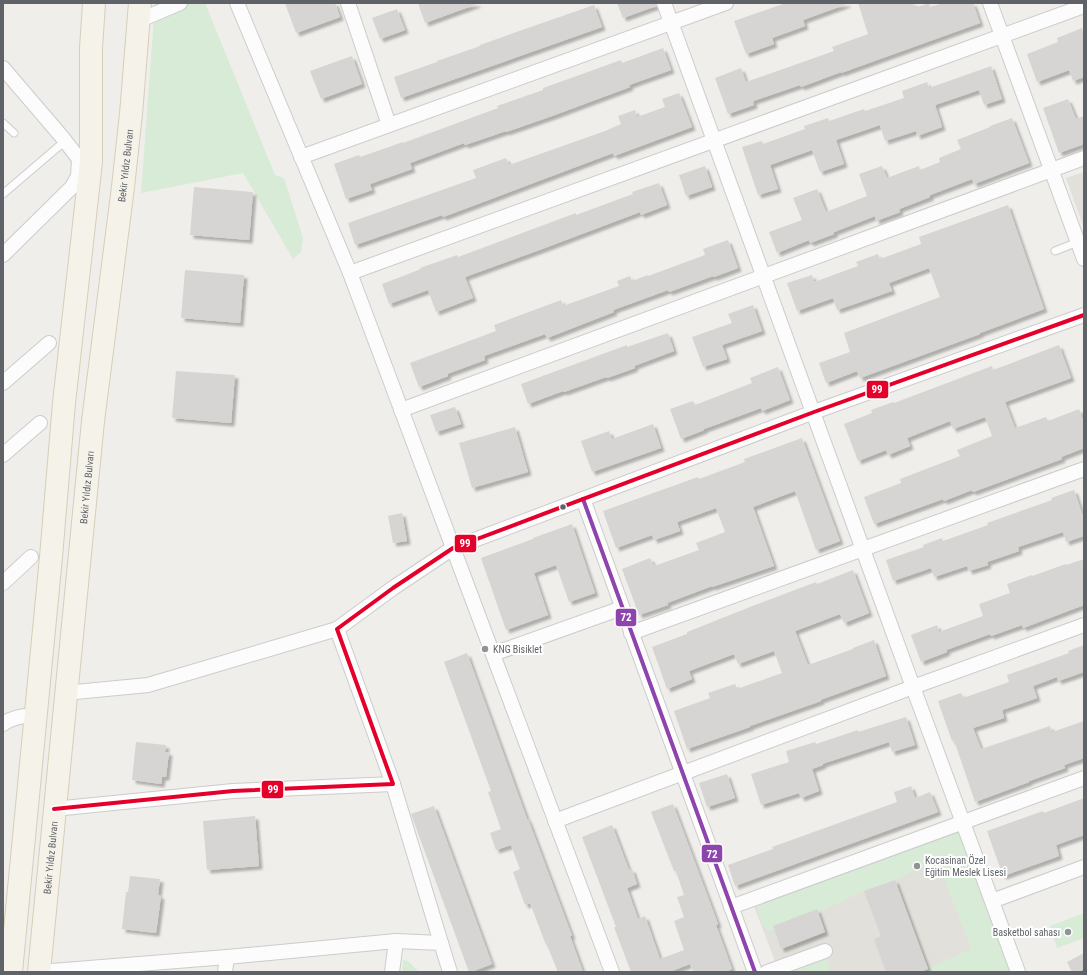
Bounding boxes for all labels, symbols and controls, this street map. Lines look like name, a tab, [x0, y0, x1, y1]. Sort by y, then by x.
street label: Bekir Yıldız Bulvarı	[116, 129, 135, 203]
line badge: 99	[866, 380, 889, 399]
text: 99	[871, 383, 883, 396]
street label: Bekir Yıldız Bulvarı	[78, 450, 96, 524]
unlabelled marker	[558, 502, 568, 512]
line badge: 99	[454, 534, 477, 553]
text: 99	[459, 537, 471, 550]
line badge: 72	[615, 608, 637, 627]
text: 72	[620, 611, 632, 624]
marker: KNG Bisiklet	[480, 644, 490, 654]
place label: KNG Bisiklet	[493, 644, 542, 655]
line badge: 99	[261, 780, 284, 799]
text: 99	[267, 783, 279, 796]
street label: Bekir Yıldız Bulvarı	[42, 821, 60, 895]
line badge: 72	[701, 844, 723, 863]
text: 72	[706, 848, 718, 861]
place label: Kocasinan Özel Eğitim Meslek Lisesi	[925, 854, 1006, 878]
marker: Kocasinan Özel Eğitim Meslek Lisesi	[912, 861, 922, 871]
place label: Basketbol sahası	[993, 927, 1060, 938]
marker: Basketbol sahası	[1063, 927, 1073, 937]

